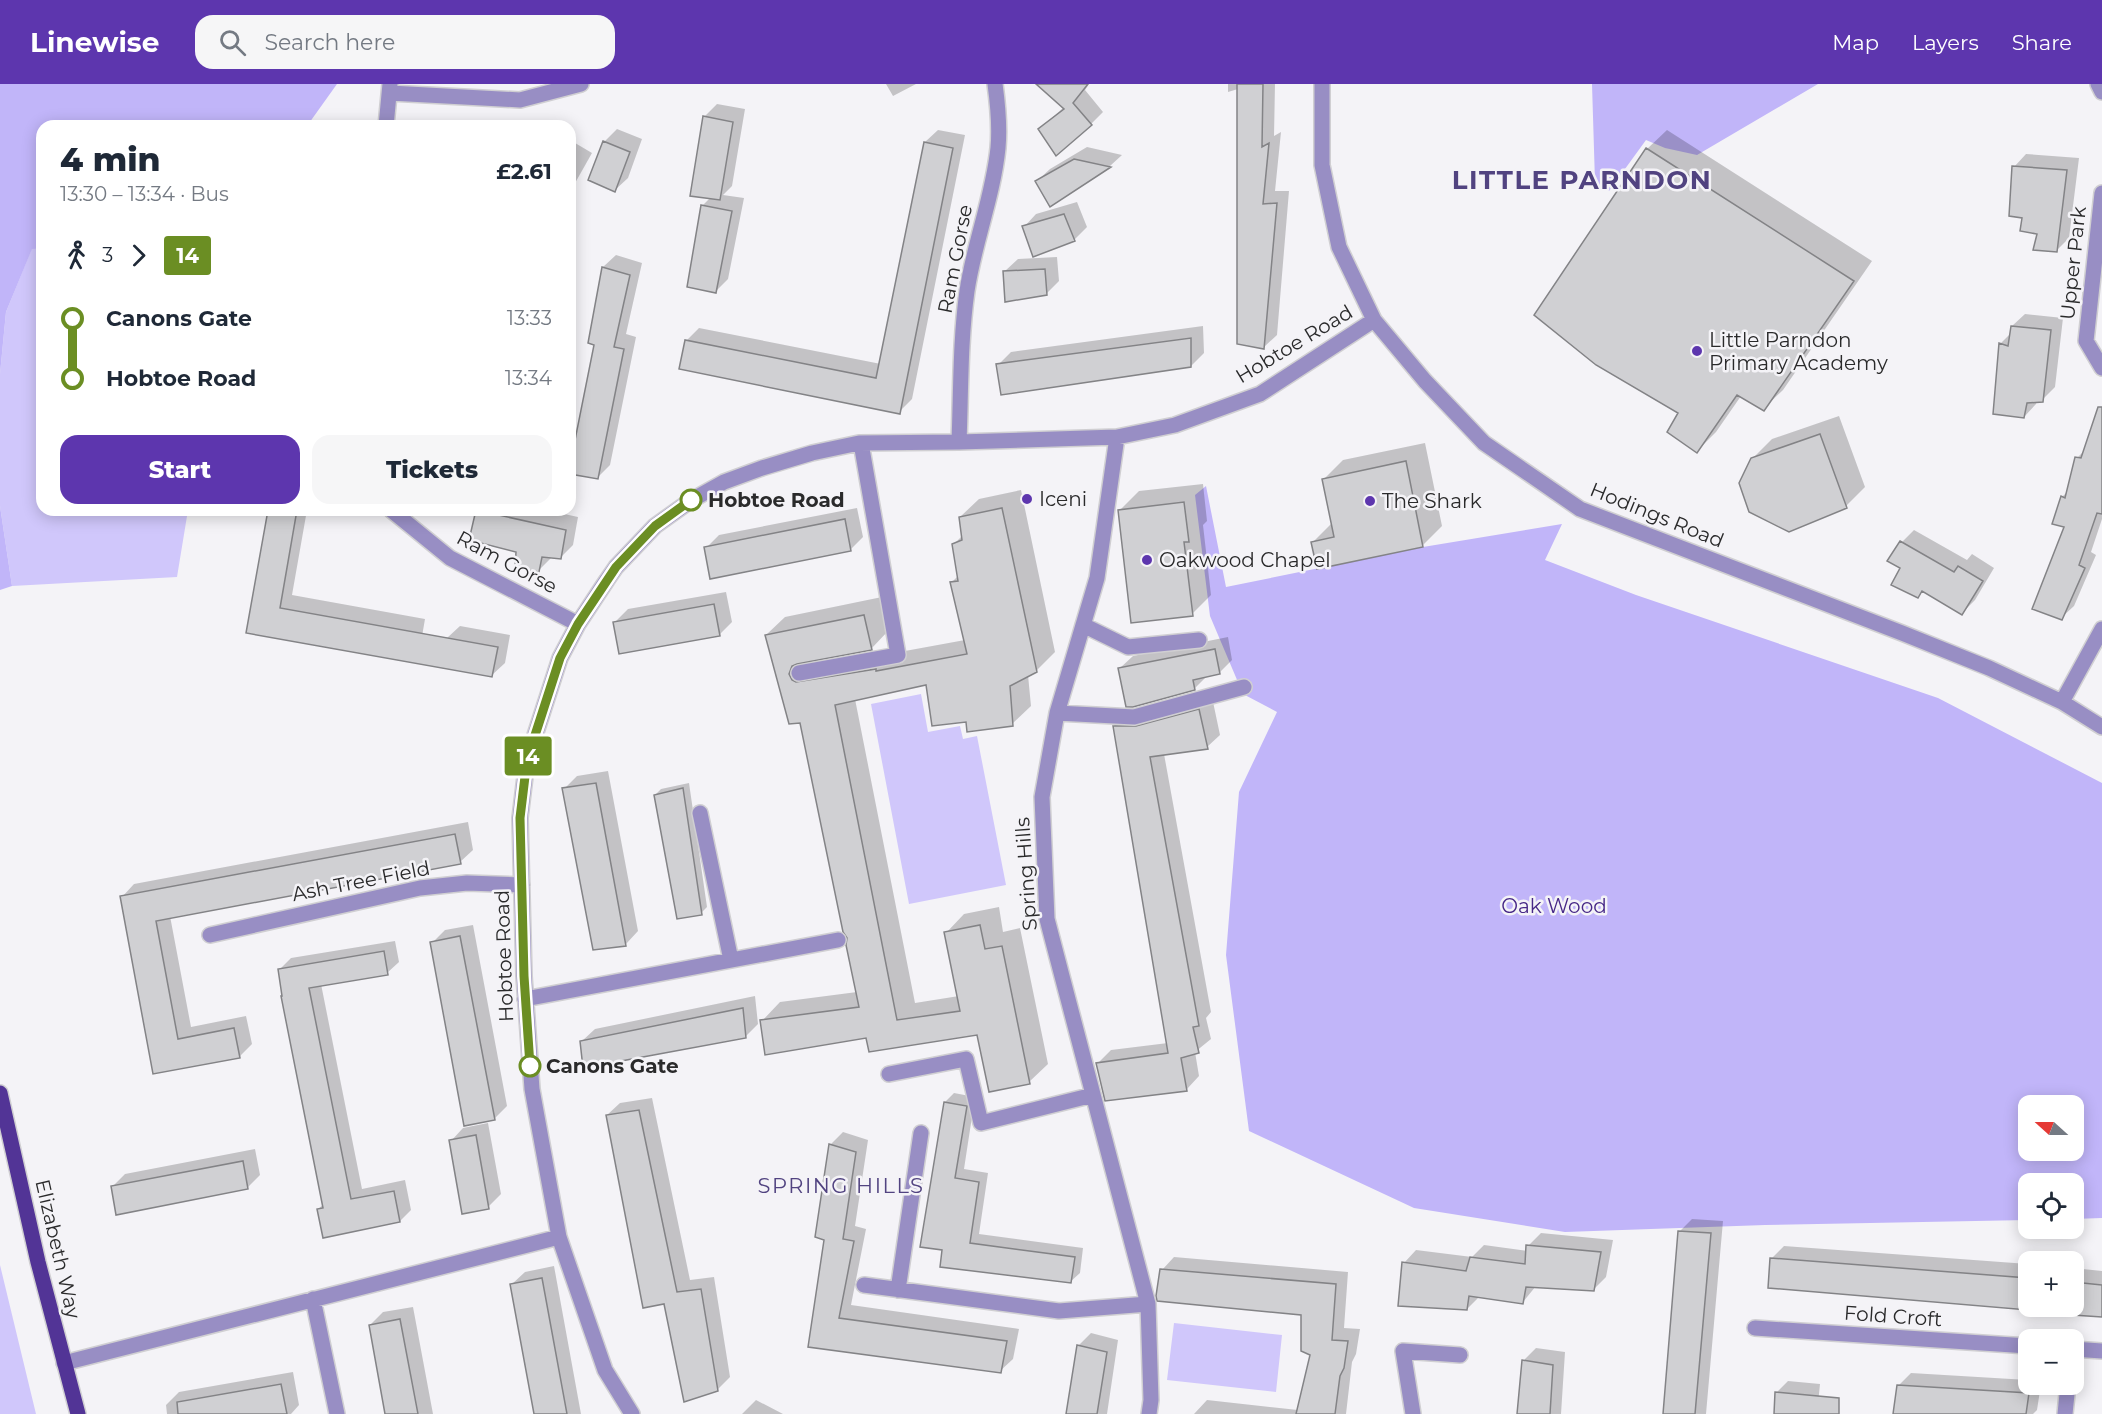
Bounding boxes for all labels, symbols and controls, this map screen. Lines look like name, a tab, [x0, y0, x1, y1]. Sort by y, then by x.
search box	[195, 15, 615, 69]
text: Linewise	[30, 25, 159, 59]
icon: search	[216, 26, 249, 59]
text: Search here	[264, 29, 395, 56]
text: Map	[1832, 30, 1879, 55]
text: Layers	[1912, 30, 1979, 55]
text: Share	[2012, 30, 2072, 55]
text: 4 min	[60, 139, 161, 179]
text: £2.61	[496, 158, 552, 185]
district label: LITTLE PARNDON	[1452, 164, 1712, 196]
text: 13:30 – 13:34 · Bus	[60, 182, 229, 206]
street label: Ram Gorse	[933, 203, 977, 315]
street label: Upper Park	[2055, 205, 2091, 321]
icon: walk	[60, 239, 93, 272]
icon: forward	[122, 239, 155, 272]
text: 3	[102, 243, 113, 267]
text: 14	[176, 243, 199, 268]
street label: Hobtoe Road	[1231, 300, 1357, 388]
text: Canons Gate	[106, 305, 252, 332]
text: 13:33	[507, 306, 552, 330]
place label: Little Parndon Primary Academy	[1709, 328, 1888, 375]
marker: Little Parndon Primary Academy	[1690, 344, 1704, 358]
text: Hobtoe Road	[106, 365, 256, 392]
text: 13:34	[505, 366, 552, 390]
button: Start	[60, 435, 300, 504]
button: Tickets	[312, 435, 552, 504]
street label: Hodings Road	[1587, 477, 1727, 553]
place label: Iceni	[1039, 487, 1087, 511]
place label: Hobtoe Road	[708, 488, 845, 512]
marker: Hobtoe Road	[680, 489, 702, 511]
place label: The Shark	[1382, 489, 1482, 513]
marker: Iceni	[1020, 492, 1034, 506]
marker: The Shark	[1363, 494, 1377, 508]
street label: Ram Gorse	[453, 525, 561, 599]
place label: Oakwood Chapel	[1159, 548, 1331, 572]
marker: Oakwood Chapel	[1140, 553, 1154, 567]
line badge: 14	[501, 736, 555, 776]
text: 14	[517, 744, 539, 769]
street label: Spring Hills	[1010, 816, 1042, 932]
street label: Ash Tree Field	[290, 856, 432, 906]
street label: Hobtoe Road	[490, 889, 518, 1023]
park label: Oak Wood	[1501, 894, 1607, 918]
place label: Canons Gate	[546, 1054, 679, 1078]
marker: Canons Gate	[519, 1055, 541, 1077]
north arrow	[2018, 1095, 2084, 1161]
map controls	[2018, 1095, 2084, 1395]
district label: SPRING HILLS	[757, 1173, 925, 1198]
button: locate	[2018, 1173, 2084, 1239]
street label: Elizabeth Way	[30, 1177, 86, 1321]
button: +	[2018, 1251, 2084, 1317]
street label: Fold Croft	[1843, 1301, 1943, 1331]
button: −	[2018, 1329, 2084, 1395]

